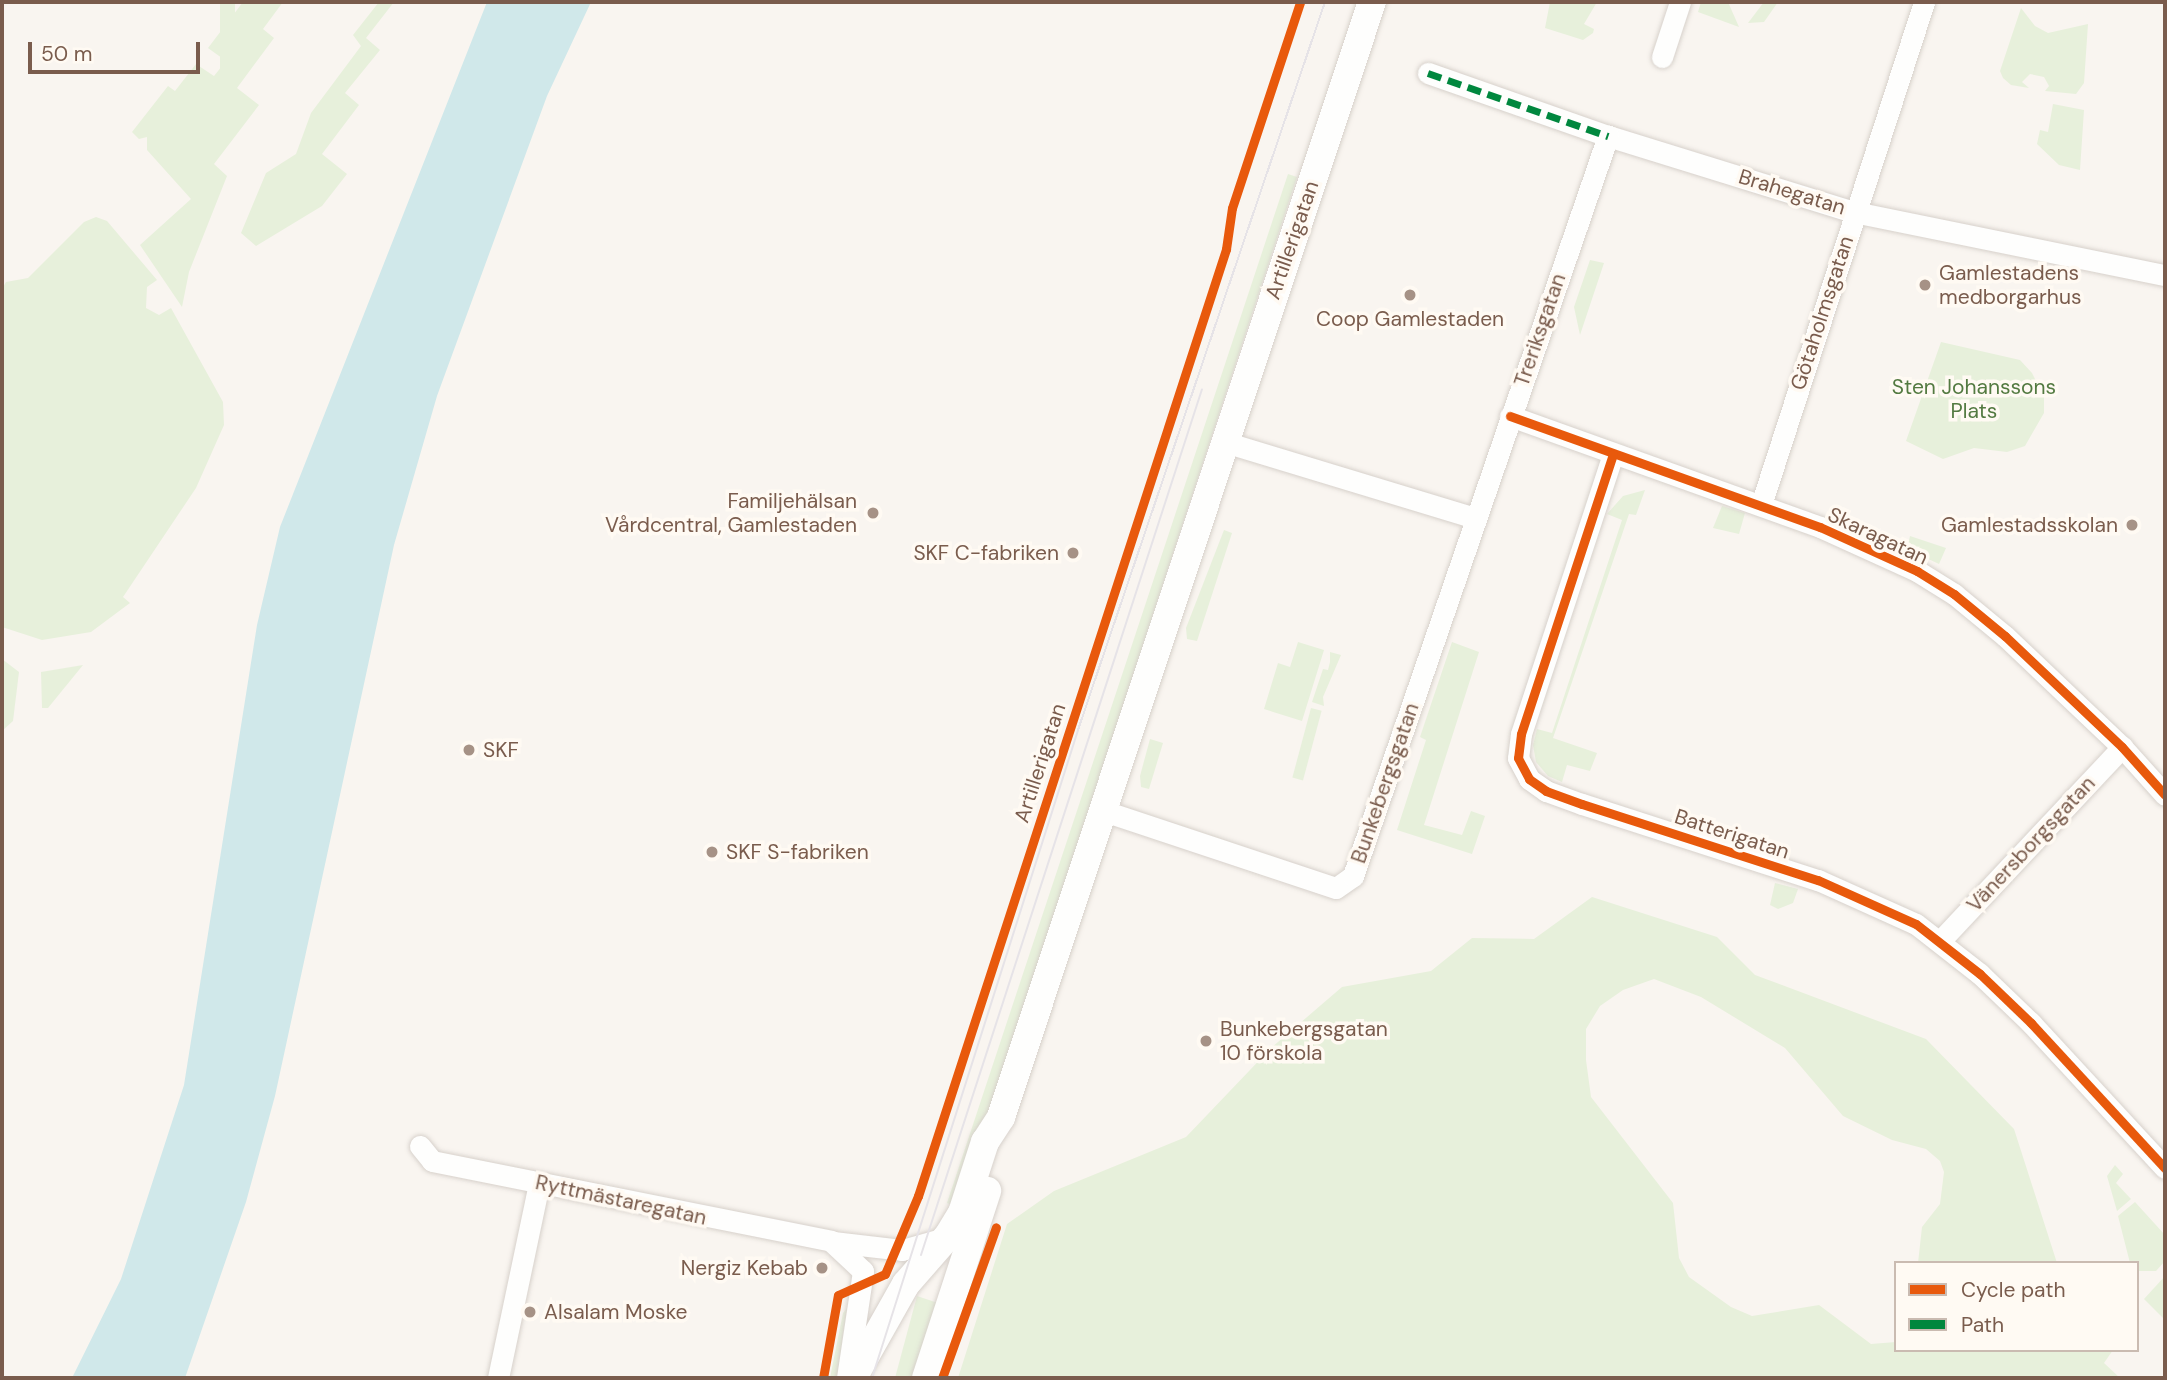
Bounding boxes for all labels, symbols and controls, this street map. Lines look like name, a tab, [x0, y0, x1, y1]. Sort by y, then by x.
scale bar	[32, 28, 203, 72]
text: 50 m	[41, 40, 92, 68]
street label: Brahegatan	[1736, 164, 1848, 220]
street label: Artillerigatan	[1260, 177, 1324, 303]
street label: Götaholmsgatan	[1785, 233, 1859, 393]
place label: Gamlestadens medborgarhus	[1939, 260, 2081, 310]
street label: Treriksgatan	[1509, 270, 1571, 390]
marker: Gamlestadens medborgarhus	[1917, 277, 1933, 293]
marker: Coop Gamlestaden	[1402, 287, 1418, 303]
place label: Coop Gamlestaden	[1316, 306, 1504, 332]
park label: Sten Johanssons Plats	[1892, 374, 2056, 424]
place label: Familjehälsan Vårdcentral, Gamlestaden	[605, 488, 857, 538]
street label: Skaragatan	[1824, 502, 1932, 570]
marker: Familjehälsan Vårdcentral, Gamlestaden	[863, 503, 883, 523]
place label: Gamlestadsskolan	[1941, 512, 2118, 538]
marker: Gamlestadsskolan	[2124, 517, 2140, 533]
place label: SKF C-fabriken	[913, 540, 1059, 566]
marker: SKF C-fabriken	[1065, 545, 1081, 561]
street label: Artillerigatan	[1009, 700, 1071, 826]
street label: Bunkebergsgatan	[1346, 700, 1424, 866]
place label: SKF	[483, 737, 519, 763]
marker: SKF	[461, 742, 477, 758]
street label: Vänersborgsgatan	[1962, 771, 2100, 917]
street label: Batterigatan	[1671, 804, 1793, 864]
place label: SKF S-fabriken	[726, 839, 869, 865]
marker: SKF S-fabriken	[704, 844, 720, 860]
place label: Bunkebergsgatan 10 förskola	[1220, 1016, 1388, 1066]
marker: Bunkebergsgatan 10 förskola	[1198, 1033, 1214, 1049]
street label: Ryttmästaregatan	[533, 1170, 709, 1230]
place label: Nergiz Kebab	[681, 1255, 808, 1281]
marker: Nergiz Kebab	[814, 1260, 830, 1276]
legend	[1894, 1261, 2139, 1352]
text: Cycle path	[1961, 1276, 2066, 1304]
place label: Alsalam Moske	[544, 1299, 687, 1325]
marker: Alsalam Moske	[522, 1304, 538, 1320]
text: Path	[1961, 1311, 2004, 1339]

